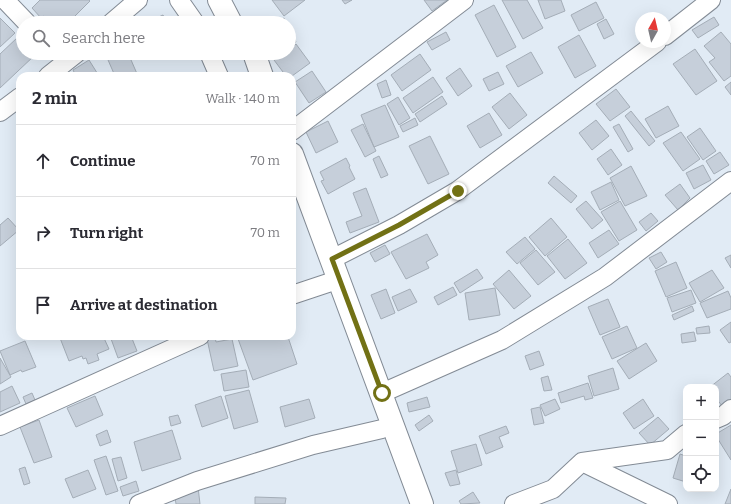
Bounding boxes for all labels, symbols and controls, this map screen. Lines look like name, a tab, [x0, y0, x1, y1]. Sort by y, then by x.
north arrow	[635, 12, 671, 48]
search box	[16, 16, 296, 60]
icon: search	[30, 27, 52, 49]
text: Search here	[62, 29, 145, 47]
text: 2 min	[32, 88, 77, 109]
text: Walk · 140 m	[205, 91, 280, 106]
icon: ahead	[32, 150, 54, 172]
text: Continue	[70, 152, 136, 170]
text: 70 m	[250, 153, 280, 168]
route end	[449, 182, 467, 200]
icon: right	[32, 222, 54, 244]
text: Turn right	[70, 224, 143, 242]
text: 70 m	[250, 225, 280, 240]
icon: arrive	[32, 294, 54, 316]
text: Arrive at destination	[70, 296, 217, 314]
route start	[373, 384, 391, 402]
map controls	[683, 384, 719, 492]
button: +	[683, 384, 719, 420]
button: −	[683, 420, 719, 456]
button: locate	[683, 456, 719, 492]

